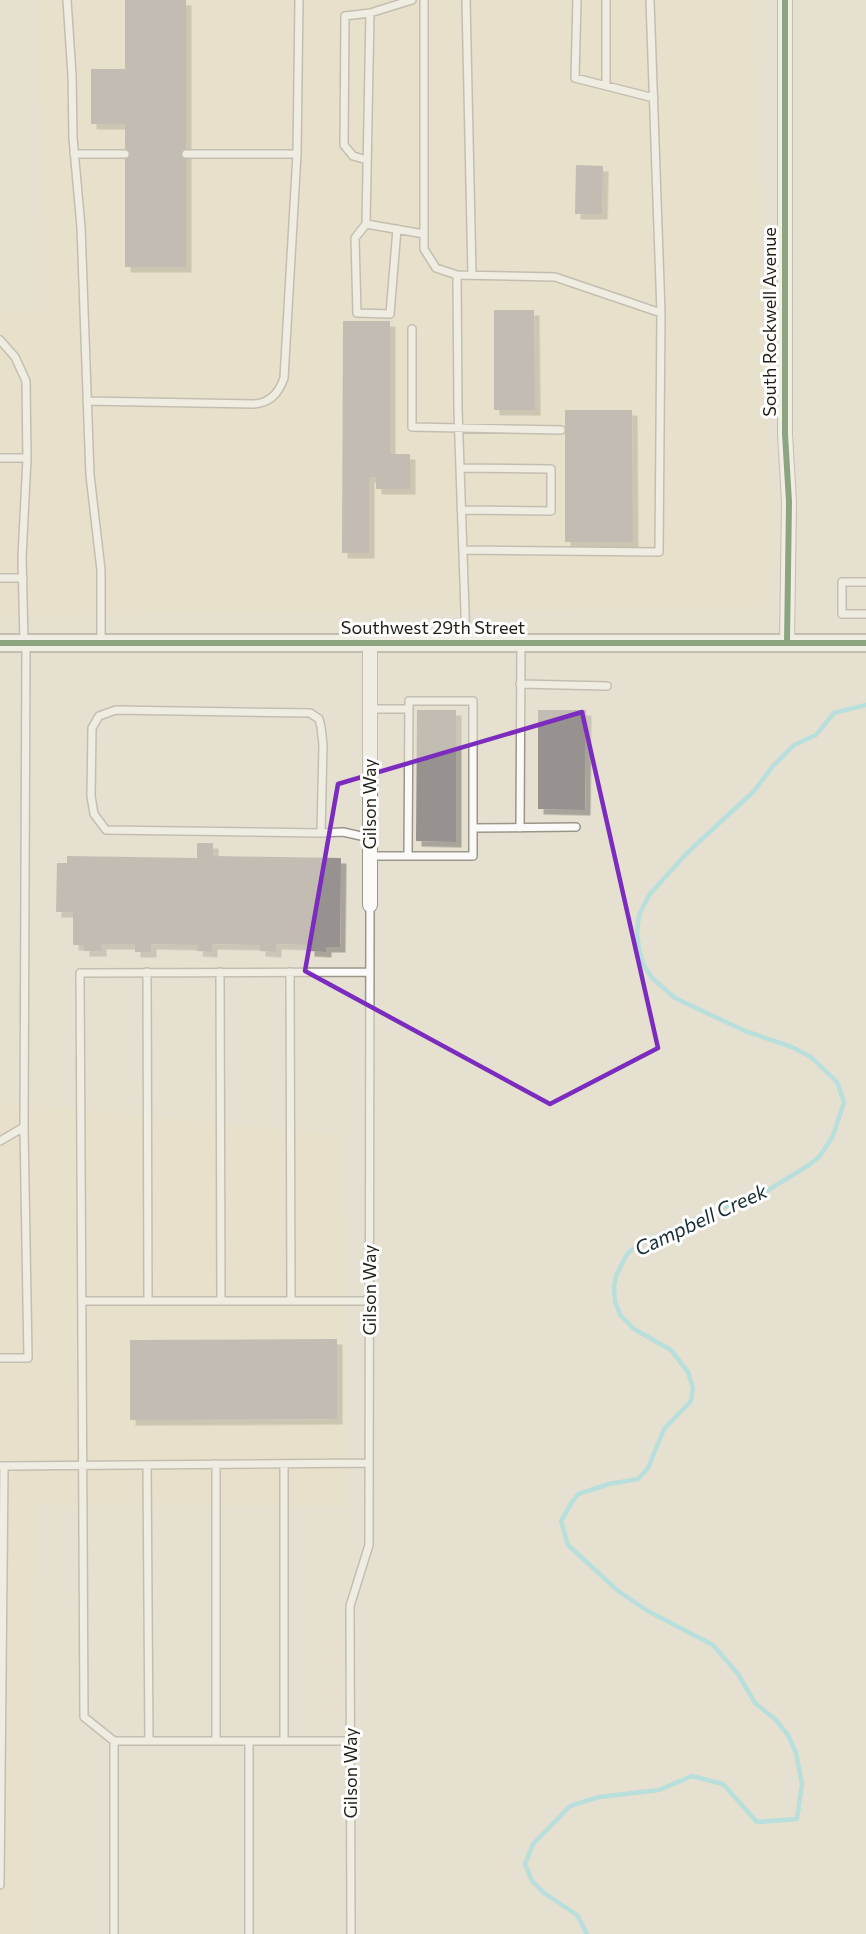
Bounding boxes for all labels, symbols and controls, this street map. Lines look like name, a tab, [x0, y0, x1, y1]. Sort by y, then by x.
street label: South Rockwell Avenue	[758, 227, 780, 417]
street label: Southwest 29th Street	[341, 616, 525, 638]
street label: Gilson Way	[358, 758, 380, 850]
water label: Campbell Creek	[631, 1177, 772, 1260]
street label: Gilson Way	[358, 1244, 380, 1336]
street label: Gilson Way	[339, 1727, 361, 1819]

